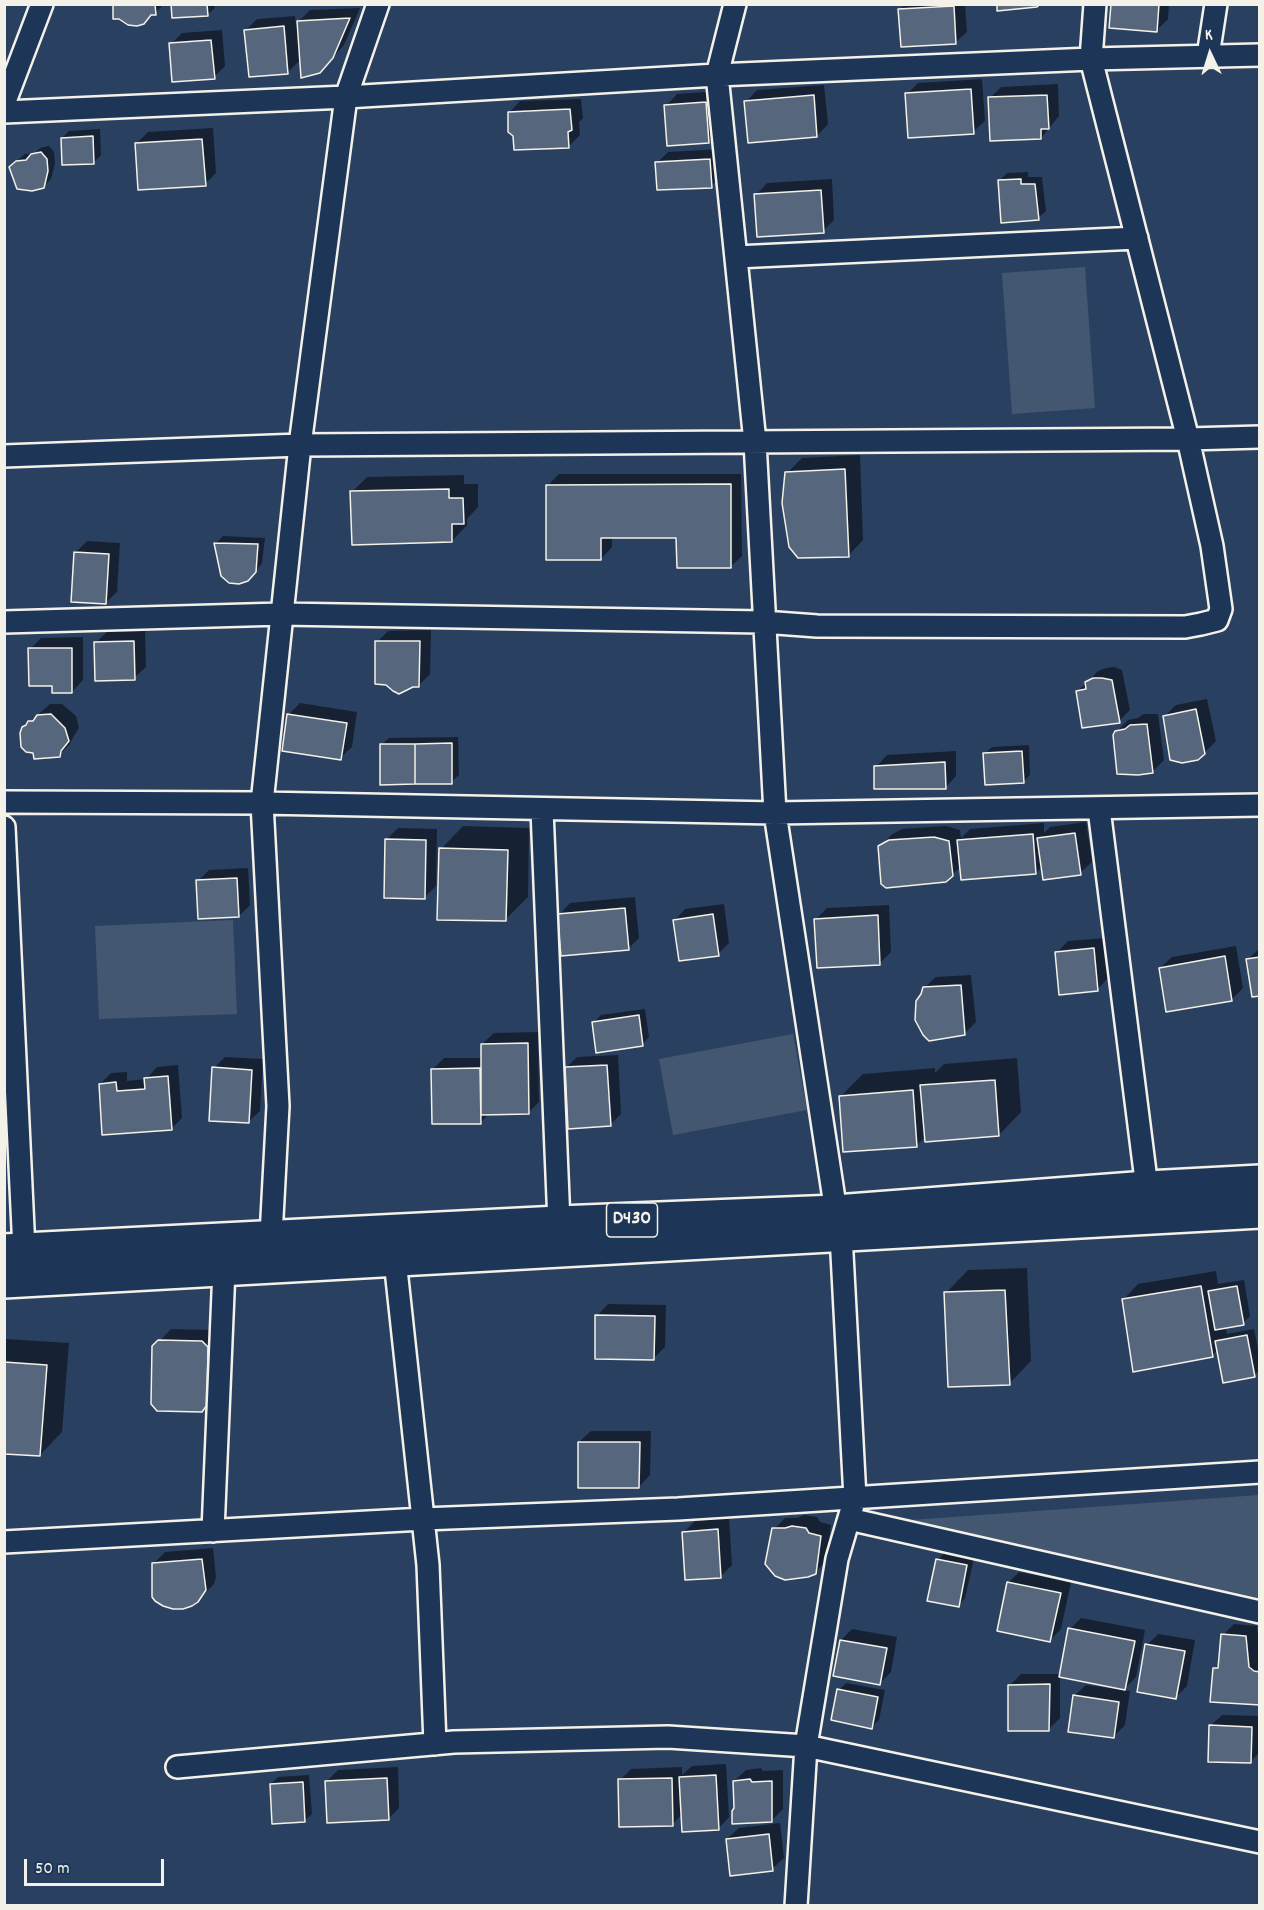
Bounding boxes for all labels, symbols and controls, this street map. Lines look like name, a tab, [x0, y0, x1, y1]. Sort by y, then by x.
north arrow	[1180, 24, 1240, 84]
text: K	[1204, 24, 1213, 47]
road number: D430	[606, 1203, 658, 1237]
scale bar	[27, 1847, 166, 1885]
text: 50 m	[35, 1857, 70, 1882]

